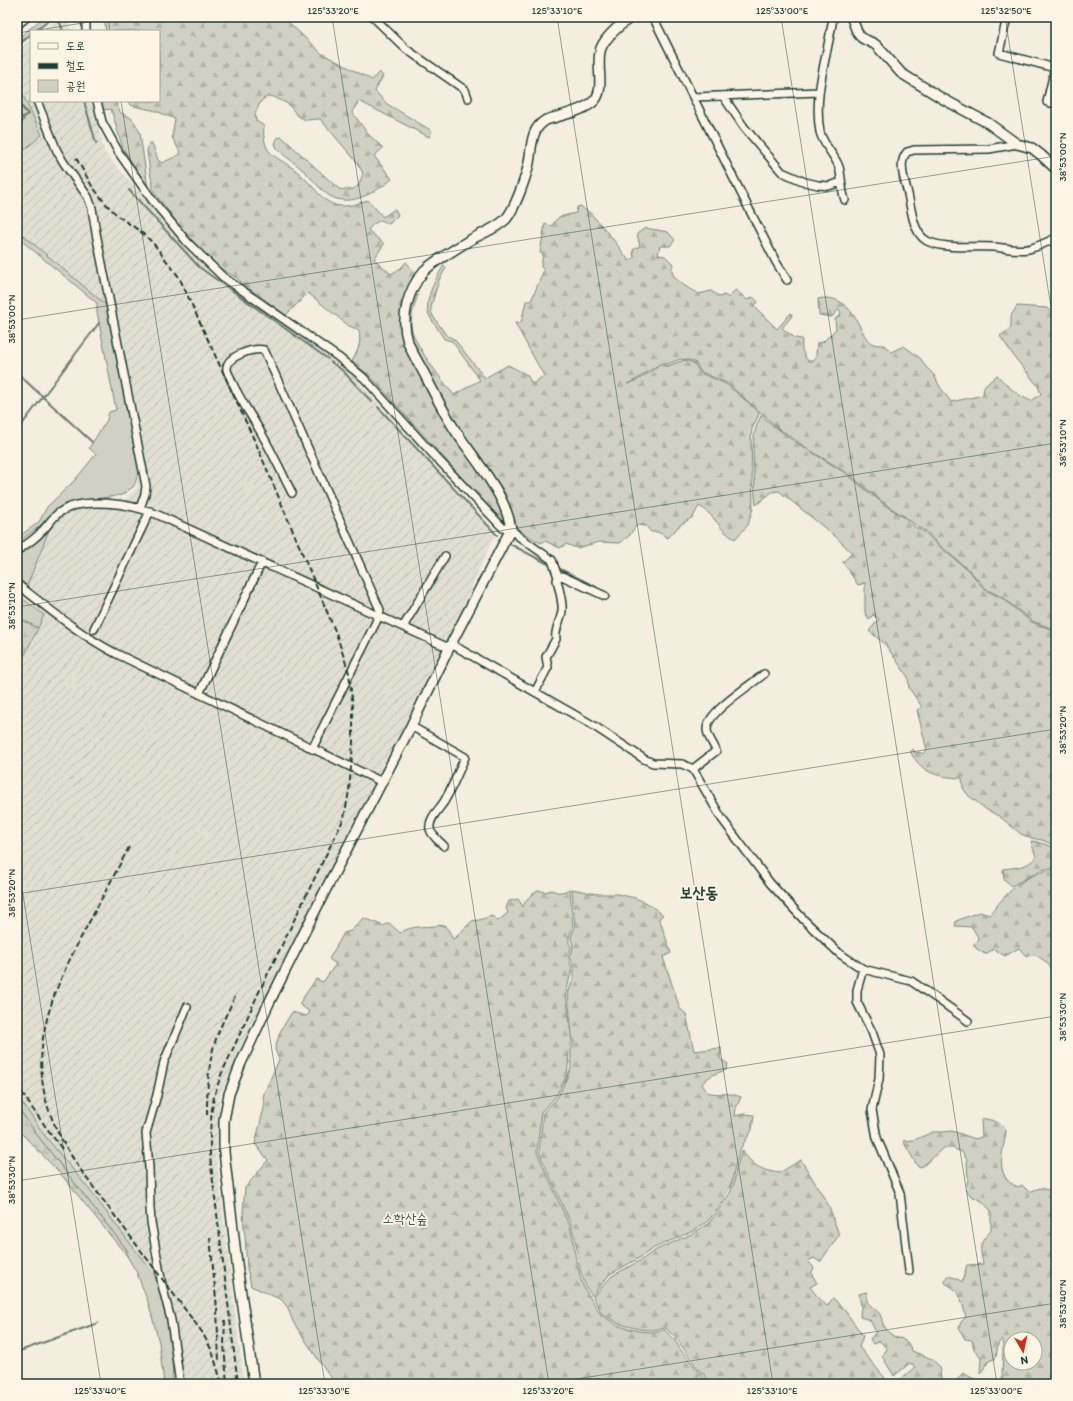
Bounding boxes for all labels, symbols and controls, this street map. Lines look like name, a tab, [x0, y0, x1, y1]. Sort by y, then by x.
text: 125°33'20"E	[307, 4, 359, 17]
text: 125°33'10"E	[532, 4, 583, 17]
text: 125°33'00"E	[756, 4, 809, 17]
text: 125°32'50"E	[980, 4, 1032, 17]
legend	[30, 30, 160, 102]
text: 도로	[66, 39, 85, 53]
text: 철도	[66, 59, 85, 73]
text: 공원	[66, 79, 85, 93]
text: 38°53'00"N	[1056, 132, 1069, 182]
text: 38°53'00"N	[5, 294, 18, 344]
text: 38°53'10"N	[1056, 419, 1069, 467]
text: 38°53'10"N	[5, 582, 18, 630]
text: 38°53'20"N	[1056, 706, 1069, 754]
text: 38°53'20"N	[5, 869, 18, 917]
district label: 보산동	[680, 883, 718, 902]
text: 38°53'30"N	[1056, 993, 1069, 1041]
text: 38°53'30"N	[5, 1156, 18, 1204]
park label: 소학산숲	[382, 1210, 428, 1227]
text: 38°53'40"N	[1056, 1279, 1069, 1329]
north arrow	[1003, 1331, 1043, 1371]
text: N	[1020, 1353, 1029, 1367]
text: 125°33'40"E	[74, 1384, 127, 1397]
text: 125°33'30"E	[298, 1384, 350, 1397]
text: 125°33'20"E	[522, 1384, 574, 1397]
text: 125°33'10"E	[747, 1384, 798, 1397]
text: 125°33'00"E	[970, 1384, 1023, 1397]

